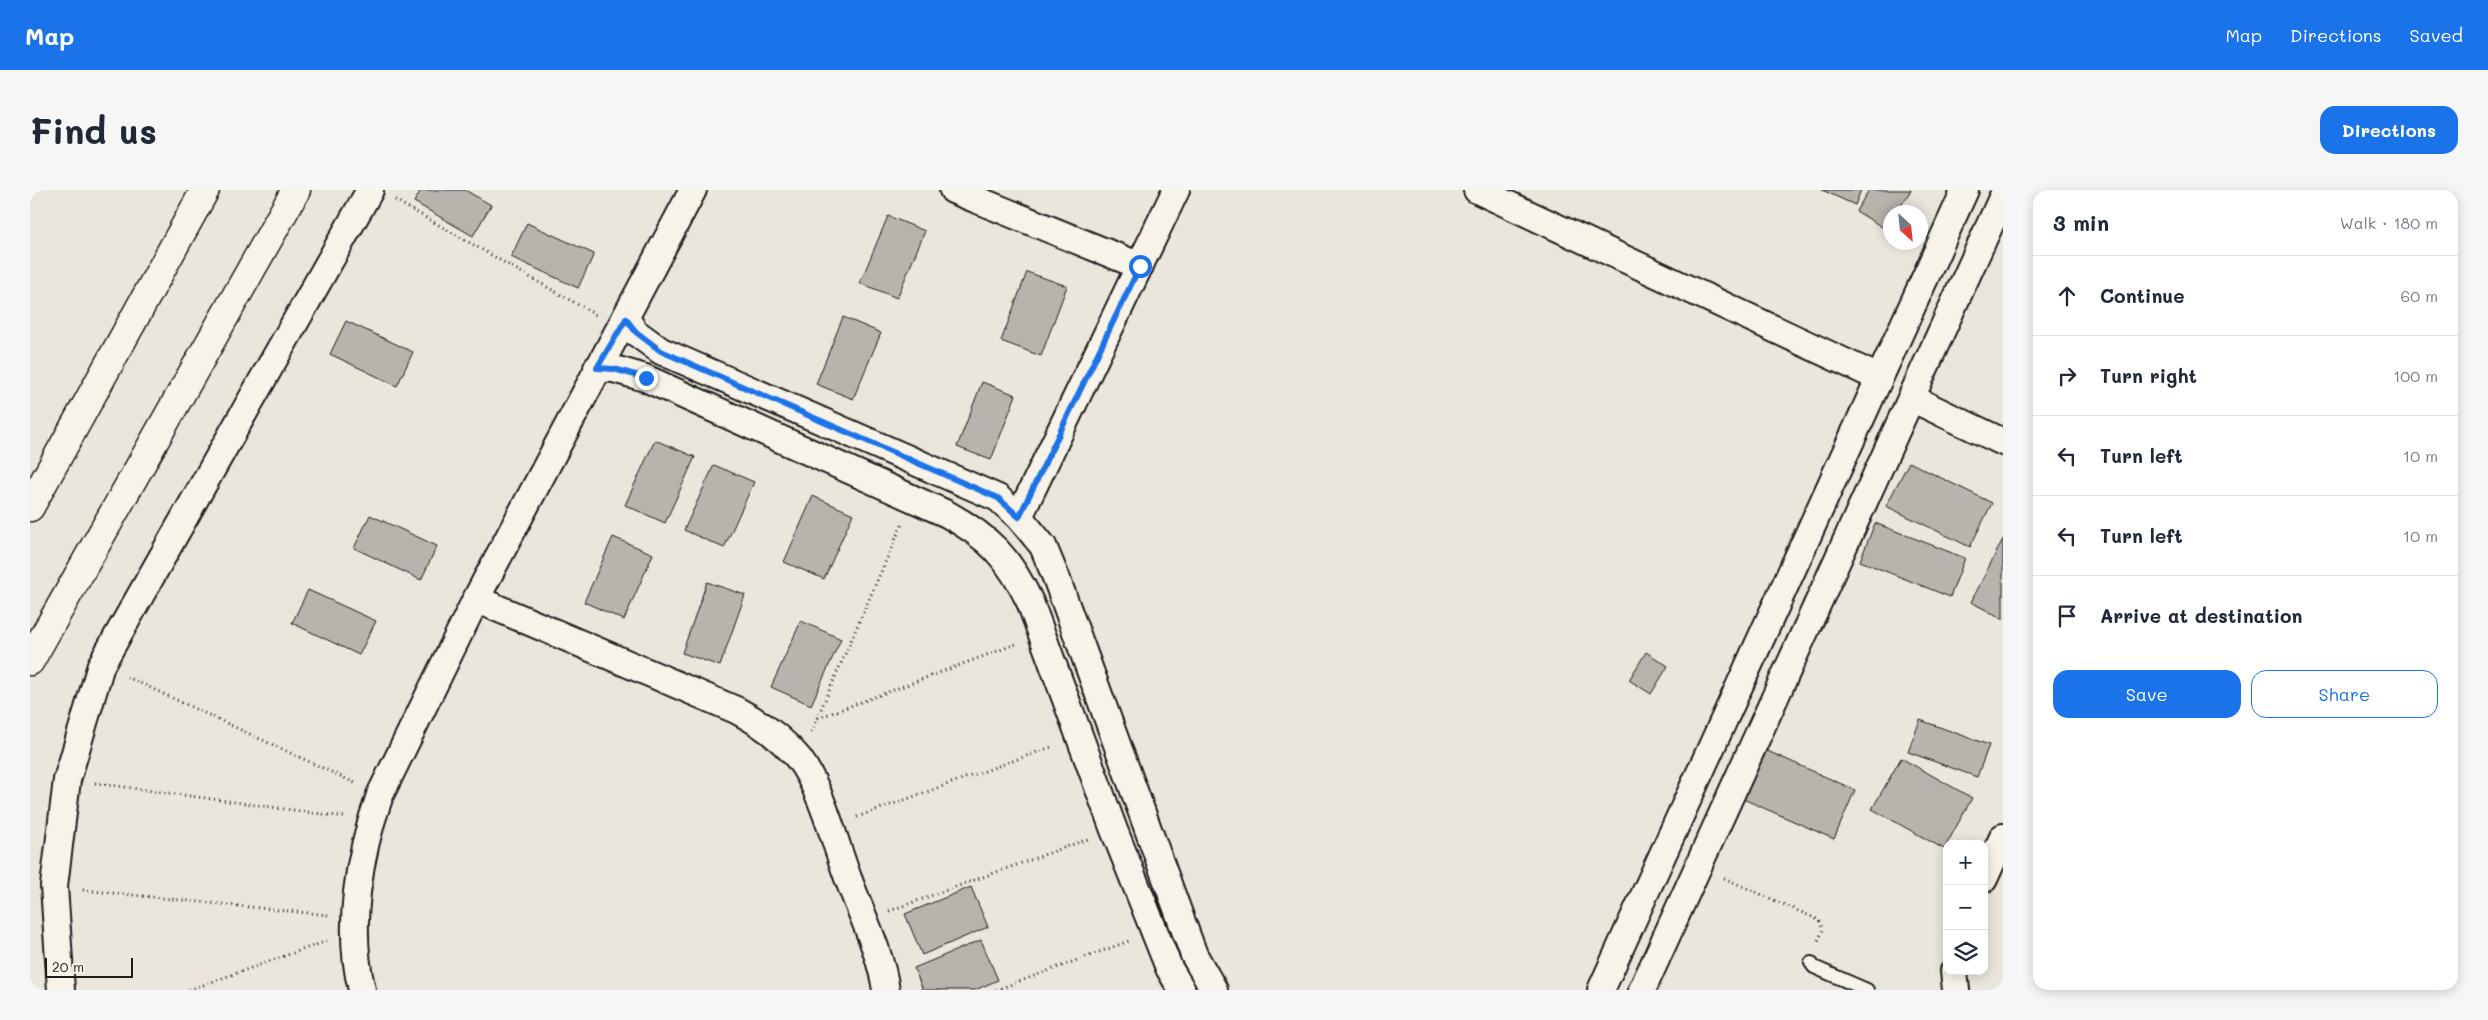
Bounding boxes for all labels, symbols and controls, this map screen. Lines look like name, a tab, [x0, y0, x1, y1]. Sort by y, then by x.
text: Map	[25, 20, 74, 51]
text: Map	[2225, 23, 2262, 47]
text: Directions	[2290, 23, 2382, 47]
text: Saved	[2410, 23, 2463, 47]
button: Directions	[2320, 106, 2458, 154]
text: Find us	[30, 107, 157, 153]
north arrow	[1883, 205, 1928, 250]
text: 3 min	[2053, 209, 2109, 236]
text: Walk · 180 m	[2340, 212, 2438, 233]
route start	[1129, 255, 1152, 278]
icon: ahead	[2053, 282, 2081, 310]
text: Continue	[2100, 283, 2185, 308]
text: 60 m	[2401, 285, 2438, 306]
icon: right	[2053, 362, 2081, 390]
text: Turn right	[2100, 363, 2197, 388]
text: 100 m	[2393, 365, 2438, 386]
route end	[635, 367, 658, 390]
icon: left	[2053, 442, 2081, 470]
text: Turn left	[2100, 443, 2183, 468]
text: 10 m	[2403, 445, 2438, 466]
icon: left	[2053, 522, 2081, 550]
text: Turn left	[2100, 523, 2183, 548]
text: 10 m	[2403, 525, 2438, 546]
icon: arrive	[2053, 602, 2081, 630]
text: Arrive at destination	[2100, 603, 2303, 628]
button: Save	[2053, 670, 2241, 718]
button: Share	[2251, 670, 2438, 718]
map controls	[1943, 840, 1988, 975]
button: +	[1943, 840, 1988, 885]
button: −	[1943, 885, 1988, 930]
button: layers	[1943, 930, 1988, 975]
scale bar	[45, 955, 132, 978]
text: 20 m	[52, 957, 84, 976]

